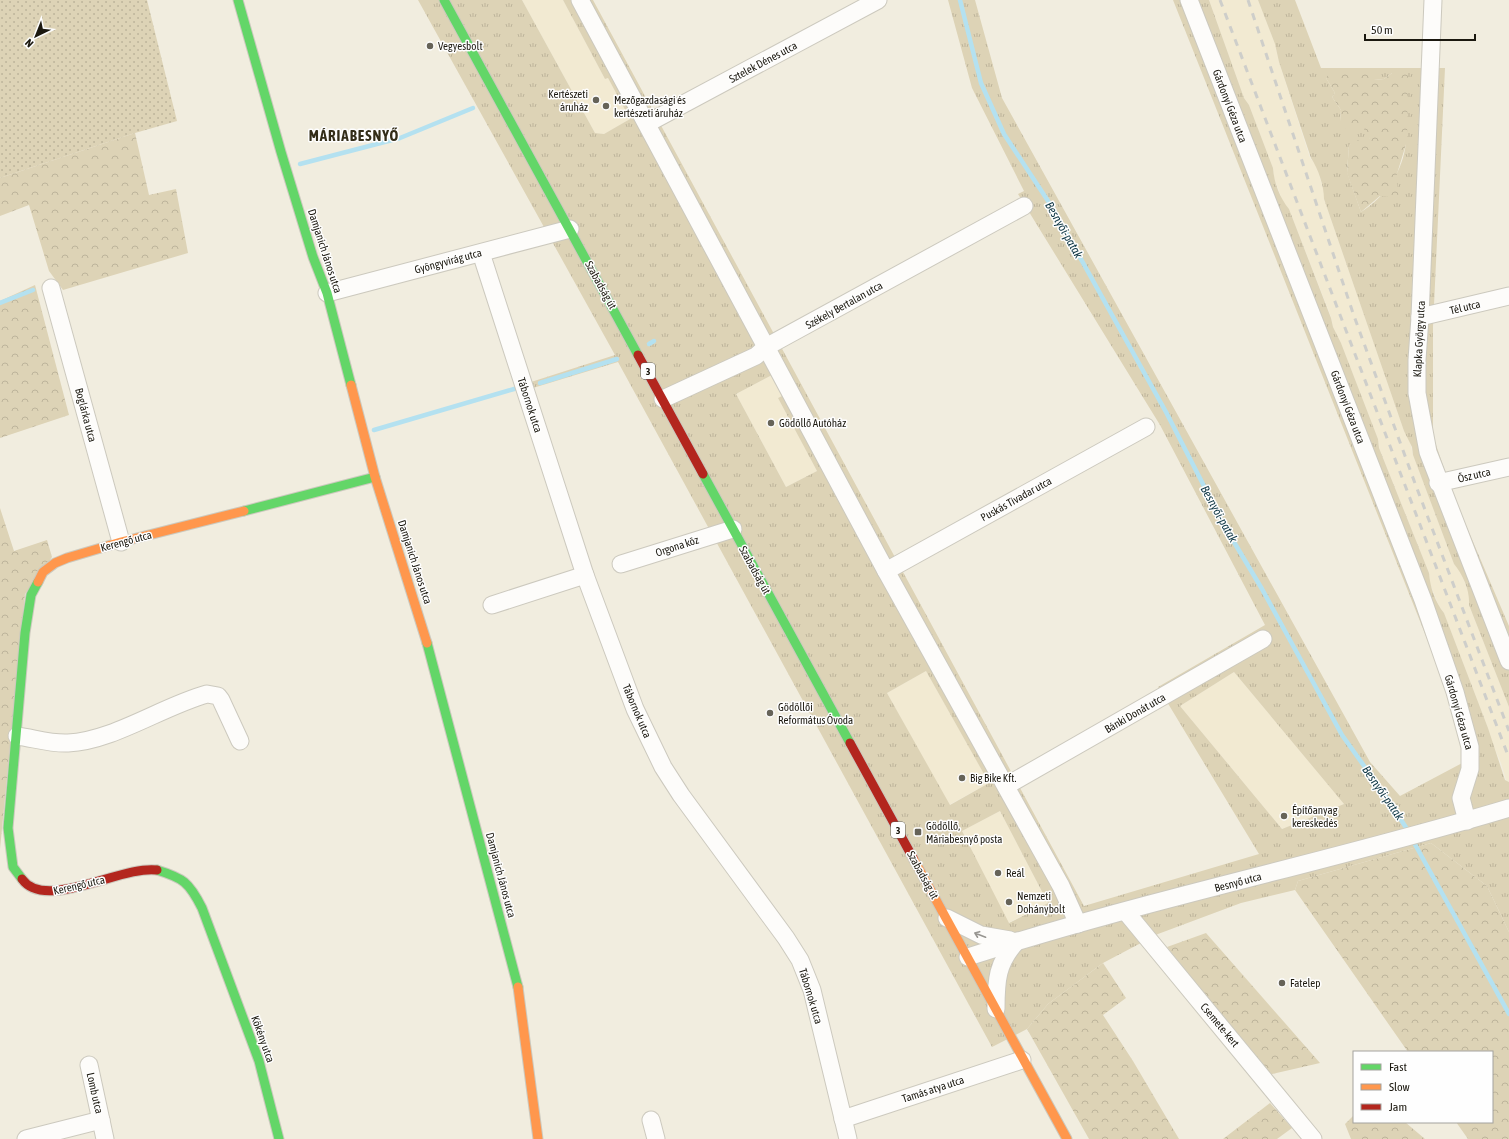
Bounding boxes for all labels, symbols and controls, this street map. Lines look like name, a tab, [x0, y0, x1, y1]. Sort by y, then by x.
north arrow	[16, 16, 56, 56]
scale bar	[1365, 16, 1475, 42]
text: 50 m	[1371, 23, 1393, 37]
text: N	[23, 37, 36, 50]
street label: Sztelek Dénes utca	[727, 39, 799, 85]
place label: Vegyesbolt	[438, 40, 483, 52]
marker: Vegyesbolt	[425, 41, 435, 51]
street label: Gárdonyi Géza utca	[1211, 68, 1249, 144]
place label: Kertészeti áruház	[548, 88, 588, 113]
place label: Mezőgazdasági és kertészeti áruház	[614, 94, 686, 119]
marker: Kertészeti áruház	[591, 95, 601, 105]
marker: Mezőgazdasági és kertészeti áruház	[601, 101, 611, 111]
district label: MÁRIABESNYŐ	[309, 127, 399, 144]
water label: Besnyői-patak	[1042, 199, 1086, 261]
street label: Damjanich János utca	[306, 207, 344, 295]
street label: Gyöngyvirág utca	[413, 246, 483, 276]
street label: Szabadság út	[583, 259, 619, 311]
street label: Székely Bertalan utca	[803, 279, 885, 331]
street label: Tél utca	[1448, 298, 1482, 316]
street label: Klapka György utca	[1411, 300, 1427, 378]
road number: 3	[641, 363, 655, 379]
street label: Gárdonyi Géza utca	[1329, 369, 1367, 445]
street label: Tábornok utca	[515, 376, 545, 434]
street label: Boglárka utca	[73, 387, 99, 443]
place label: Gödöllő Autóház	[779, 417, 846, 429]
marker: Gödöllő Autóház	[766, 418, 776, 428]
street label: Ősz utca	[1456, 465, 1492, 485]
street label: Puskás Tivadar utca	[978, 475, 1054, 523]
water label: Besnyői-patak	[1198, 483, 1241, 546]
street label: Damjanich János utca	[396, 518, 434, 606]
street label: Kerengő utca	[99, 528, 153, 554]
street label: Orgona köz	[654, 533, 700, 559]
street label: Szabadság út	[737, 544, 773, 596]
street label: Gárdonyi Géza utca	[1443, 673, 1475, 751]
street label: Tábornok utca	[620, 682, 654, 740]
street label: Bánki Donát utca	[1102, 691, 1168, 735]
place label: Gödöllői Református Óvoda	[778, 701, 853, 726]
marker: Gödöllői Református Óvoda	[765, 708, 775, 718]
water label: Besnyői-patak	[1359, 763, 1407, 823]
place label: Big Bike Kft.	[970, 772, 1016, 784]
marker: Big Bike Kft.	[957, 773, 967, 783]
place label: Építőanyag kereskedés	[1292, 804, 1338, 829]
marker: Építőanyag kereskedés	[1279, 811, 1289, 821]
place label: Gödöllő, Máriabesnyő posta	[926, 820, 1002, 845]
road number: 3	[891, 822, 905, 838]
marker: Gödöllő, Máriabesnyő posta	[913, 827, 923, 837]
street label: Damjanich János utca	[484, 831, 518, 919]
street label: Szabadság út	[905, 849, 941, 901]
place label: Reál	[1006, 867, 1025, 879]
marker: Reál	[993, 868, 1003, 878]
street label: Besnyő utca	[1213, 870, 1263, 894]
street label: Kerengő utca	[52, 873, 106, 897]
place label: Nemzeti Dohánybolt	[1017, 890, 1065, 915]
marker: Nemzeti Dohánybolt	[1004, 897, 1014, 907]
one-way arrow	[974, 930, 986, 938]
street label: Tábornok utca	[797, 967, 825, 1025]
place label: Fatelep	[1290, 977, 1320, 989]
marker: Fatelep	[1277, 978, 1287, 988]
street label: Csemete-kert	[1198, 1001, 1242, 1049]
street label: Kökény utca	[249, 1014, 277, 1064]
legend	[1353, 1051, 1493, 1123]
text: Fast	[1389, 1060, 1407, 1074]
street label: Lomb utca	[84, 1071, 106, 1115]
street label: Tamás atya utca	[900, 1073, 966, 1105]
text: Slow	[1389, 1080, 1410, 1094]
text: Jam	[1389, 1100, 1407, 1114]

